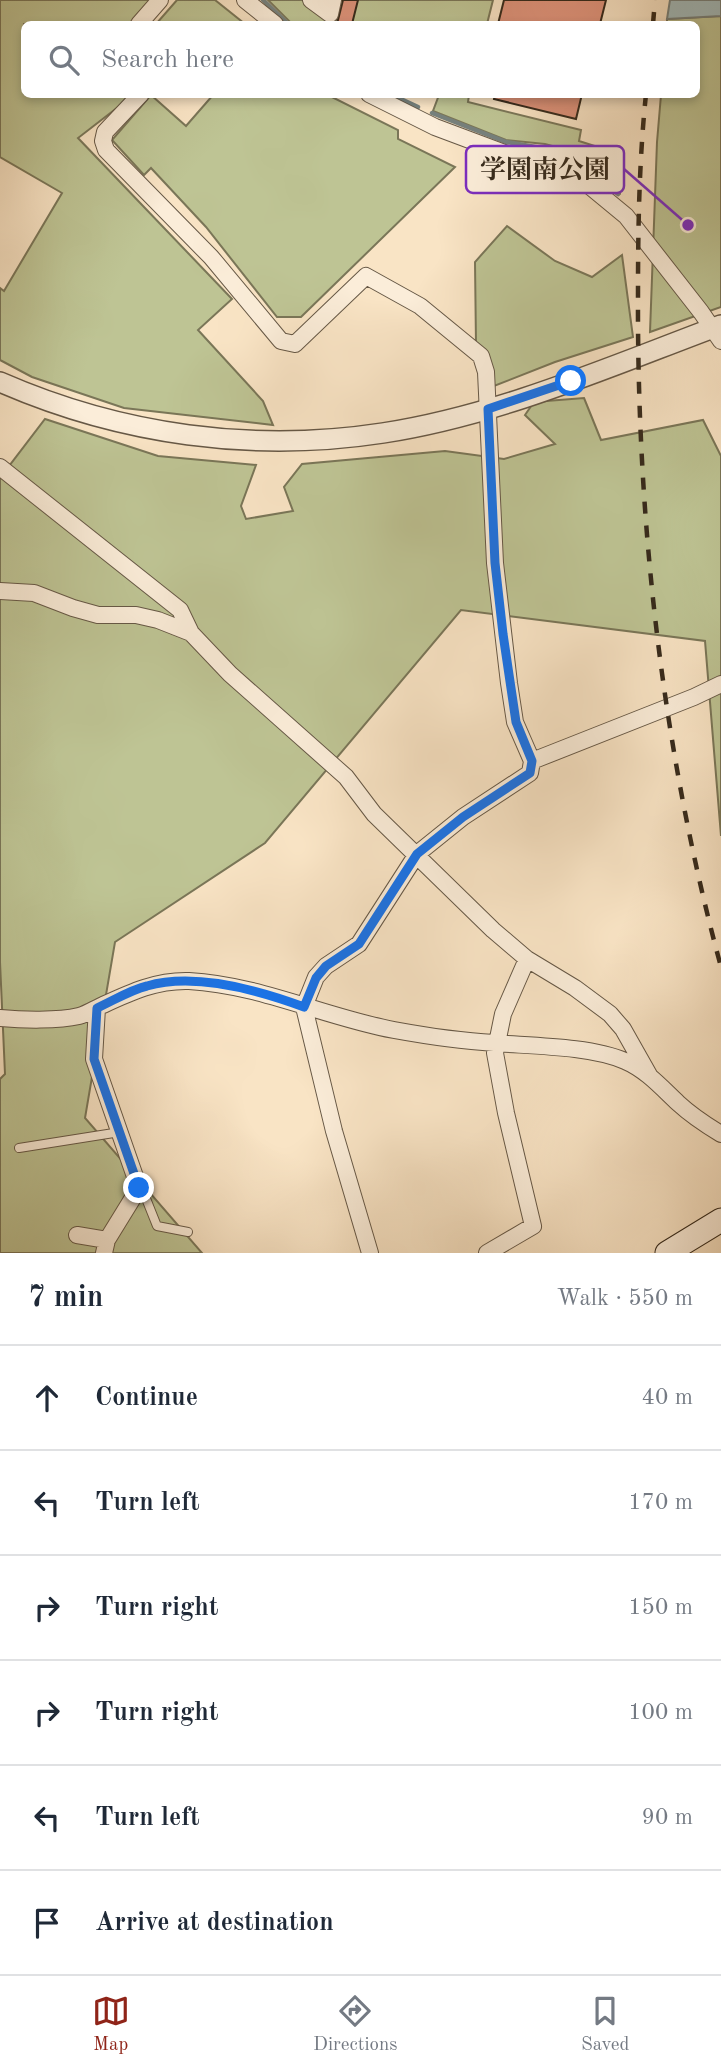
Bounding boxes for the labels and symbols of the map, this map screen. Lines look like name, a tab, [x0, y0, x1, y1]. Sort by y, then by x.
callout: 学園南公園	[466, 146, 624, 193]
text: 学園南公園	[480, 155, 610, 184]
route start	[555, 365, 586, 396]
route end	[123, 1172, 154, 1203]

